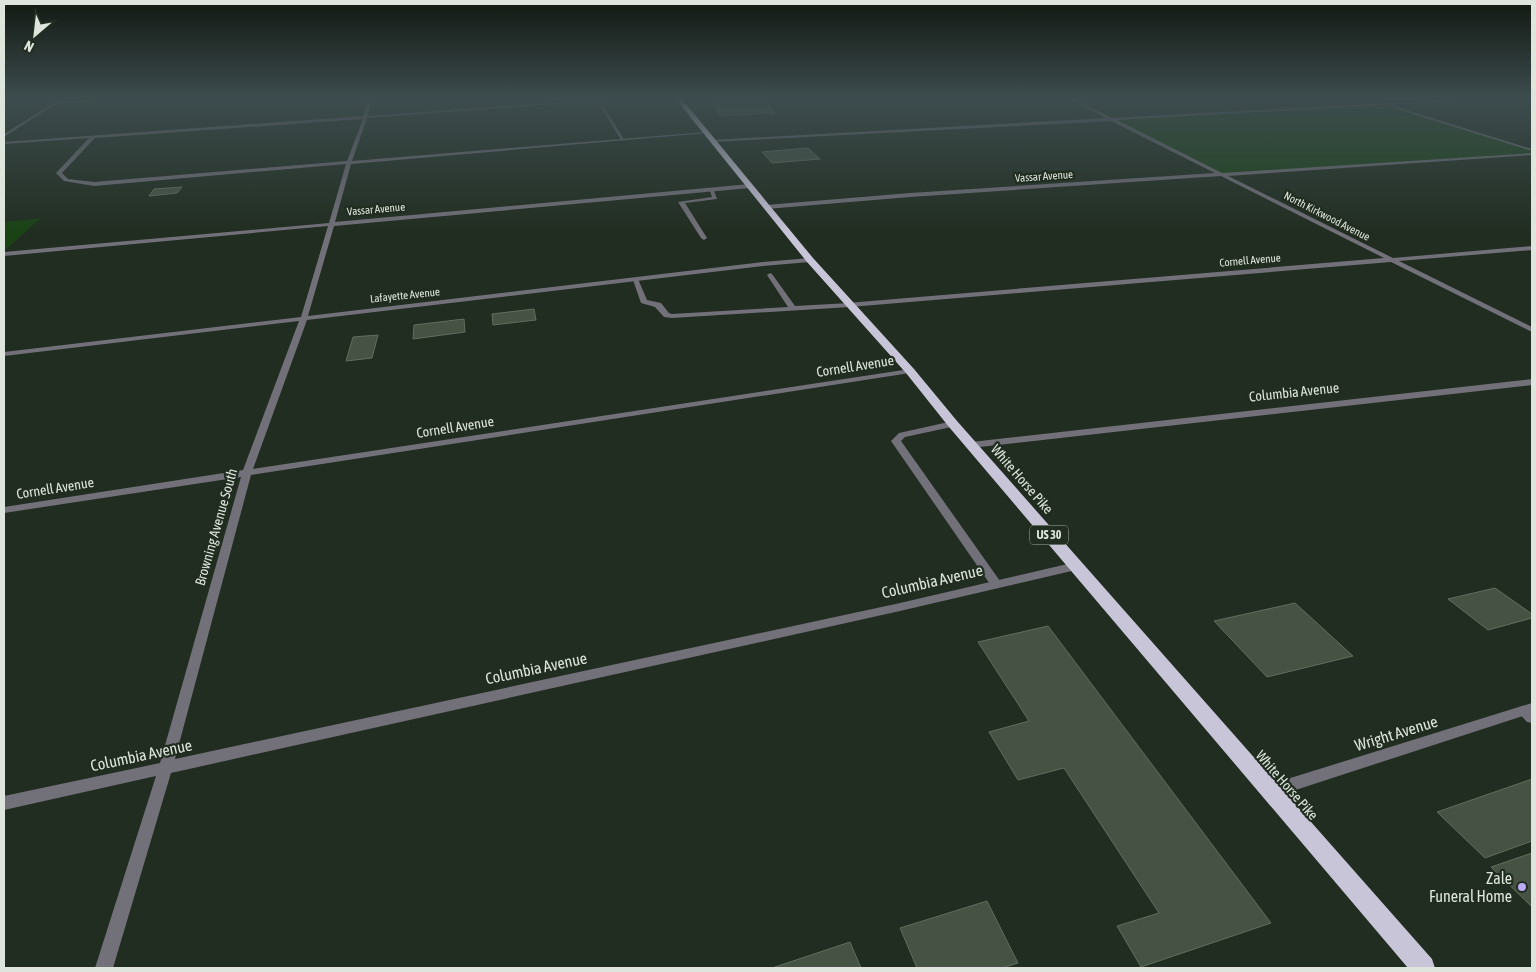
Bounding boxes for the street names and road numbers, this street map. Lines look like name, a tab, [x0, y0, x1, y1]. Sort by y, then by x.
street label: Vassar Avenue	[1015, 168, 1073, 184]
street label: North Kirkwood Avenue	[1282, 189, 1372, 243]
street label: Vassar Avenue	[346, 200, 406, 218]
street label: Cornell Avenue	[1219, 251, 1281, 269]
street label: Lafayette Avenue	[370, 285, 440, 305]
street label: Cornell Avenue	[815, 352, 895, 380]
street label: Columbia Avenue	[1248, 379, 1340, 405]
street label: Cornell Avenue	[415, 413, 495, 441]
street label: White Horse Pike	[988, 441, 1056, 517]
street label: Browning Avenue South	[192, 467, 240, 587]
street label: Cornell Avenue	[15, 474, 95, 502]
road number: US 30	[1030, 526, 1068, 544]
street label: Columbia Avenue	[880, 561, 984, 601]
street label: Columbia Avenue	[484, 648, 588, 688]
street label: Wright Avenue	[1352, 712, 1440, 755]
street label: Columbia Avenue	[89, 735, 193, 775]
street label: White Horse Pike	[1253, 747, 1321, 823]

